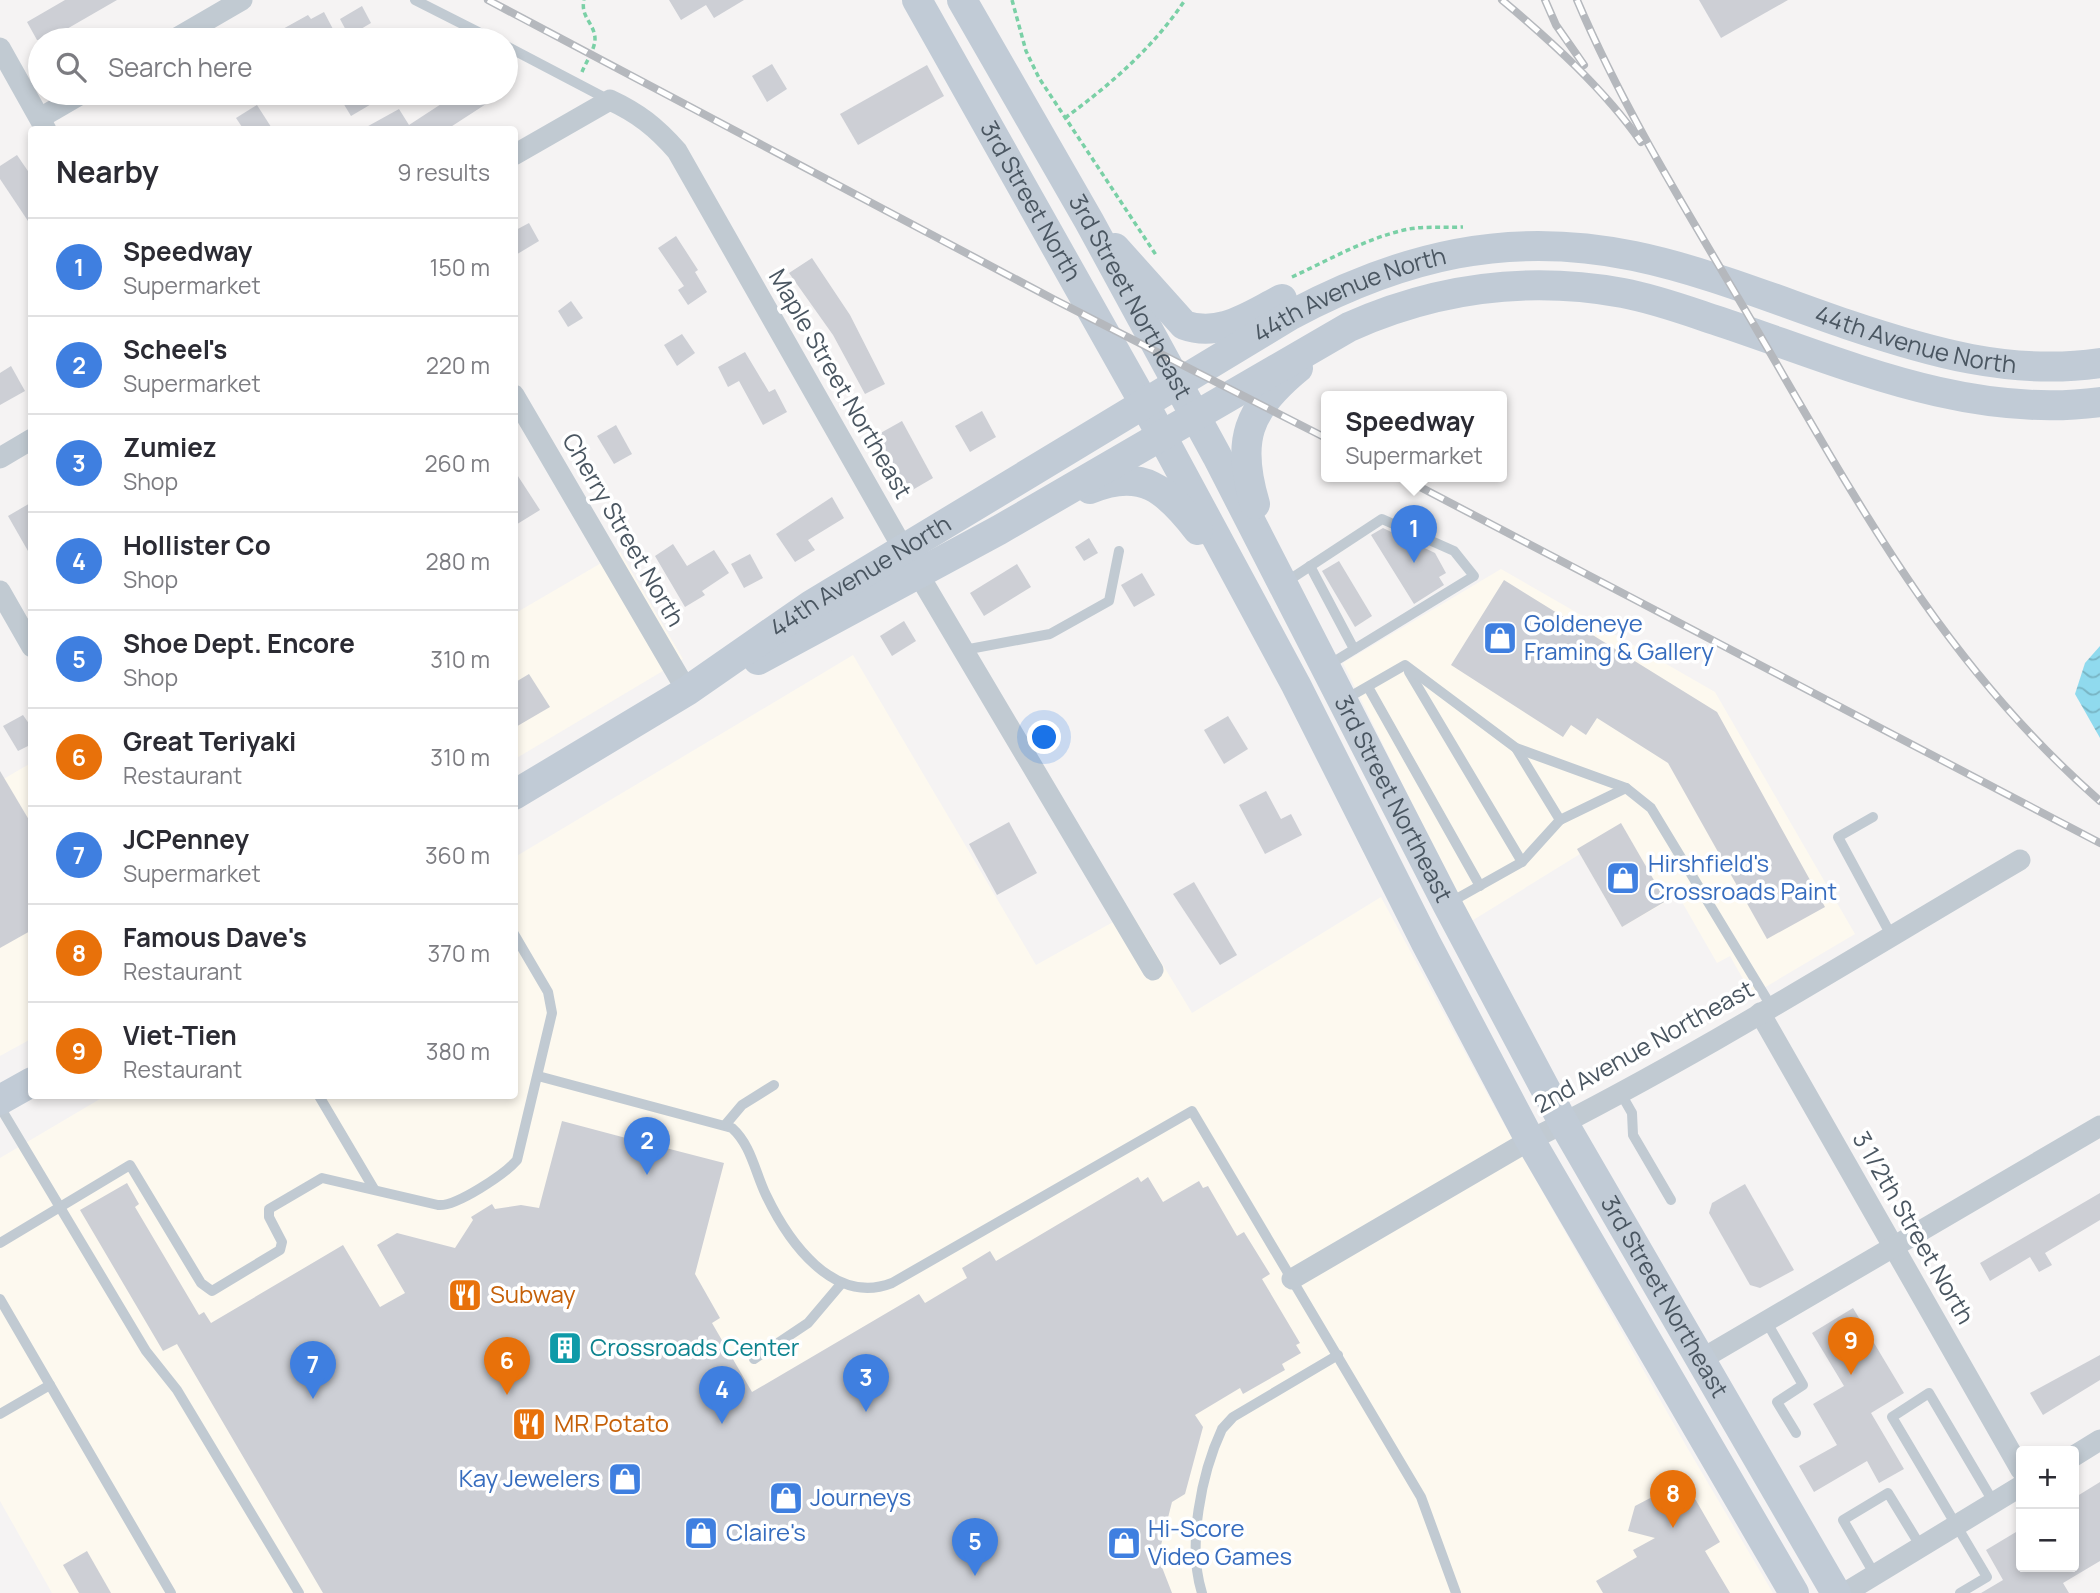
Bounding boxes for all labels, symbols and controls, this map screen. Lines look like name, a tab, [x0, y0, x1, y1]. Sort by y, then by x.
search box	[28, 28, 518, 105]
icon: search	[52, 48, 90, 86]
text: Search here	[108, 49, 253, 85]
street label: 3rd Street North	[973, 114, 1090, 287]
text: Nearby	[56, 151, 159, 192]
text: 9 results	[397, 156, 490, 188]
street label: 3rd Street Northeast	[1062, 188, 1201, 404]
text: Speedway	[123, 233, 252, 269]
street label: 44th Avenue North	[1246, 238, 1449, 349]
text: 1	[74, 251, 84, 283]
text: 150 m	[430, 251, 490, 283]
street label: Maple Street Northeast	[762, 262, 921, 504]
text: Supermarket	[123, 269, 261, 301]
street label: 44th Avenue North	[1811, 297, 2018, 380]
text: Scheel's	[123, 331, 227, 367]
text: 2	[72, 349, 86, 381]
text: 220 m	[426, 349, 490, 381]
text: Supermarket	[123, 367, 261, 399]
popup	[1321, 391, 1507, 482]
text: Speedway	[1345, 403, 1474, 439]
street label: Cherry Street North	[555, 426, 693, 632]
text: Zumiez	[123, 429, 217, 465]
text: Supermarket	[1345, 439, 1483, 471]
text: 3	[72, 447, 86, 479]
text: 260 m	[424, 447, 490, 479]
text: Shop	[123, 465, 178, 497]
pin: 1	[1391, 505, 1437, 563]
street label: 44th Avenue North	[763, 506, 957, 644]
text: Hollister Co	[123, 527, 271, 563]
text: 4	[72, 545, 86, 577]
text: 280 m	[425, 545, 490, 577]
text: Shop	[123, 563, 178, 595]
place label: Goldeneye Framing & Gallery	[1524, 606, 1714, 667]
shop icon: Goldeneye Framing & Gallery	[1481, 619, 1519, 657]
text: Shoe Dept. Encore	[123, 625, 355, 661]
text: 5	[72, 643, 86, 675]
text: 310 m	[430, 643, 490, 675]
text: Shop	[123, 661, 178, 693]
street label: 3rd Street Northeast	[1328, 689, 1461, 908]
your location	[1027, 720, 1061, 754]
text: Great Teriyaki	[123, 723, 296, 759]
text: 6	[72, 741, 86, 773]
text: 310 m	[430, 741, 490, 773]
text: Restaurant	[123, 759, 242, 791]
text: JCPenney	[123, 821, 249, 857]
text: 7	[73, 839, 85, 871]
text: 360 m	[425, 839, 490, 871]
place label: Hirshfield's Crossroads Paint	[1648, 846, 1837, 907]
text: Supermarket	[123, 857, 261, 889]
shop icon: Hirshfield's Crossroads Paint	[1604, 859, 1642, 897]
text: Famous Dave's	[123, 919, 307, 955]
text: 8	[72, 937, 86, 969]
text: 370 m	[428, 937, 490, 969]
text: Restaurant	[123, 955, 242, 987]
street label: 2nd Avenue Northeast	[1528, 972, 1759, 1120]
text: Viet-Tien	[123, 1017, 237, 1053]
text: 9	[72, 1035, 86, 1067]
text: 380 m	[426, 1035, 490, 1067]
text: Restaurant	[123, 1053, 242, 1085]
pin: 2	[624, 1117, 670, 1175]
street label: 3 1/2th Street North	[1846, 1125, 1983, 1330]
street label: 3rd Street Northeast	[1594, 1189, 1737, 1403]
restaurant icon: Subway	[446, 1276, 484, 1314]
place label: Subway	[490, 1277, 576, 1310]
pin: 9	[1828, 1317, 1874, 1375]
building icon: Crossroads Center	[546, 1329, 584, 1367]
place label: Crossroads Center	[590, 1330, 800, 1363]
pin: 6	[484, 1337, 530, 1395]
pin: 7	[290, 1341, 336, 1399]
pin: 3	[843, 1354, 889, 1412]
pin: 4	[699, 1366, 745, 1424]
restaurant icon: MR Potato	[510, 1405, 548, 1443]
place label: MR Potato	[554, 1406, 669, 1439]
map controls	[2016, 1446, 2079, 1572]
button: +	[2016, 1446, 2079, 1509]
shop icon: Kay Jewelers	[606, 1460, 644, 1498]
place label: Kay Jewelers	[459, 1461, 600, 1494]
pin: 8	[1650, 1470, 1696, 1528]
shop icon: Journeys	[767, 1479, 805, 1517]
place label: Journeys	[810, 1480, 911, 1513]
button: −	[2016, 1509, 2079, 1572]
place label: Hi-Score Video Games	[1148, 1511, 1292, 1572]
shop icon: Claire's	[682, 1514, 720, 1552]
place label: Claire's	[726, 1515, 806, 1548]
pin: 5	[952, 1518, 998, 1576]
shop icon: Hi-Score Video Games	[1105, 1524, 1143, 1562]

